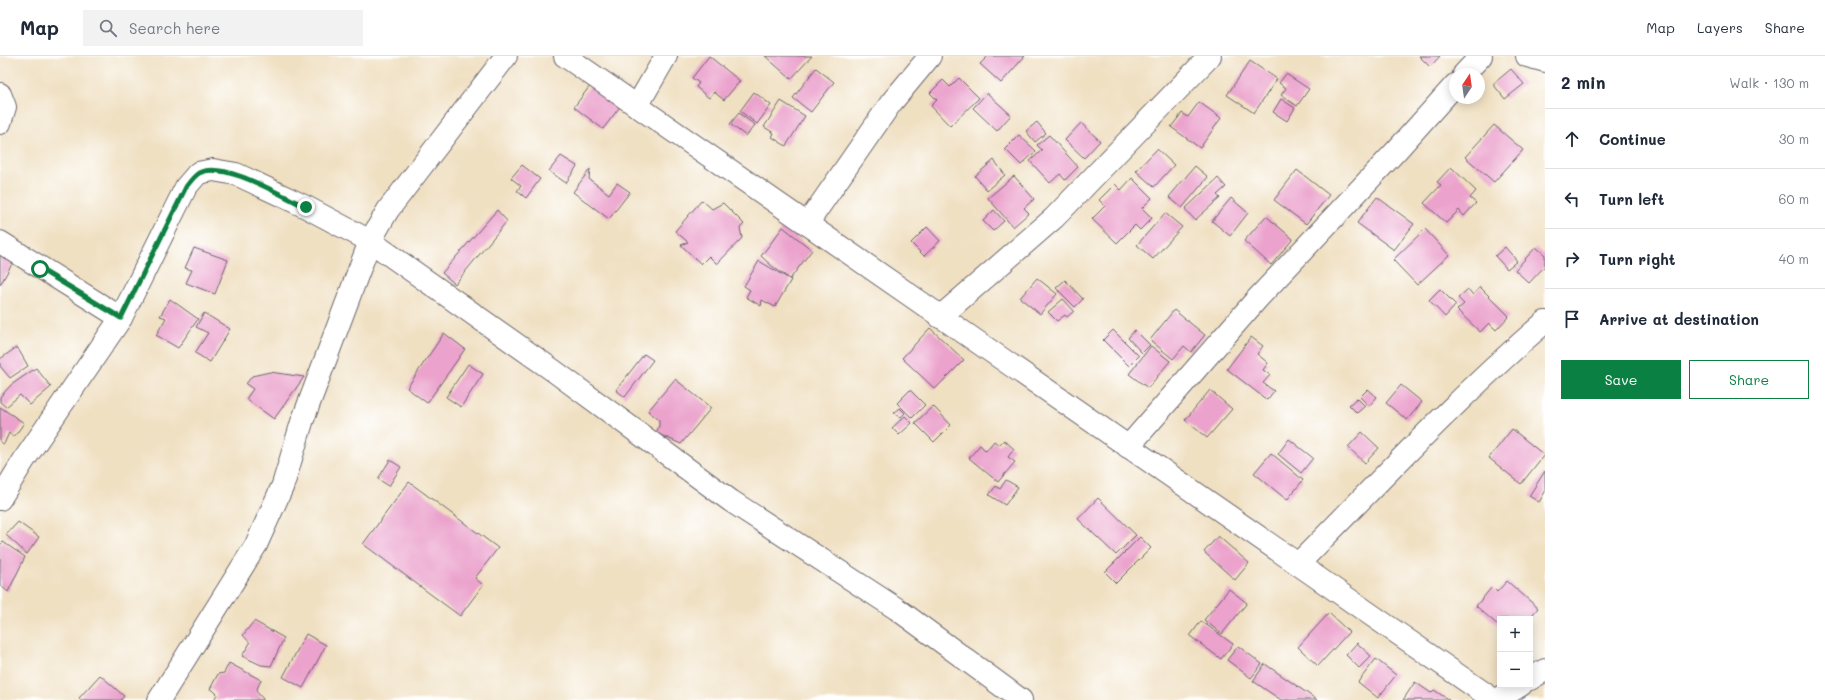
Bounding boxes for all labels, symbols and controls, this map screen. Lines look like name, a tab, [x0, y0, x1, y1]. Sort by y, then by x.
search box	[83, 10, 363, 46]
text: Map	[20, 15, 59, 40]
icon: search	[97, 17, 119, 39]
text: Search here	[129, 18, 220, 38]
text: Map	[1646, 18, 1675, 37]
text: Layers	[1697, 18, 1743, 37]
text: Share	[1765, 18, 1805, 37]
north arrow	[1449, 68, 1485, 104]
text: 2 min	[1561, 71, 1606, 93]
text: Walk · 130 m	[1729, 74, 1809, 91]
icon: ahead	[1561, 128, 1583, 150]
text: Continue	[1599, 129, 1666, 149]
text: 30 m	[1779, 130, 1809, 147]
icon: left	[1561, 188, 1583, 210]
text: Turn left	[1599, 189, 1664, 209]
text: 60 m	[1779, 190, 1809, 207]
route end	[297, 198, 315, 216]
icon: right	[1561, 248, 1583, 270]
text: Turn right	[1599, 249, 1676, 269]
text: 40 m	[1779, 250, 1809, 267]
route start	[31, 260, 49, 278]
icon: arrive	[1561, 308, 1583, 330]
text: Arrive at destination	[1599, 309, 1759, 329]
button: Save	[1561, 360, 1681, 399]
button: Share	[1689, 360, 1809, 399]
map controls	[1497, 616, 1533, 688]
button: +	[1497, 616, 1533, 652]
button: −	[1497, 652, 1533, 688]

